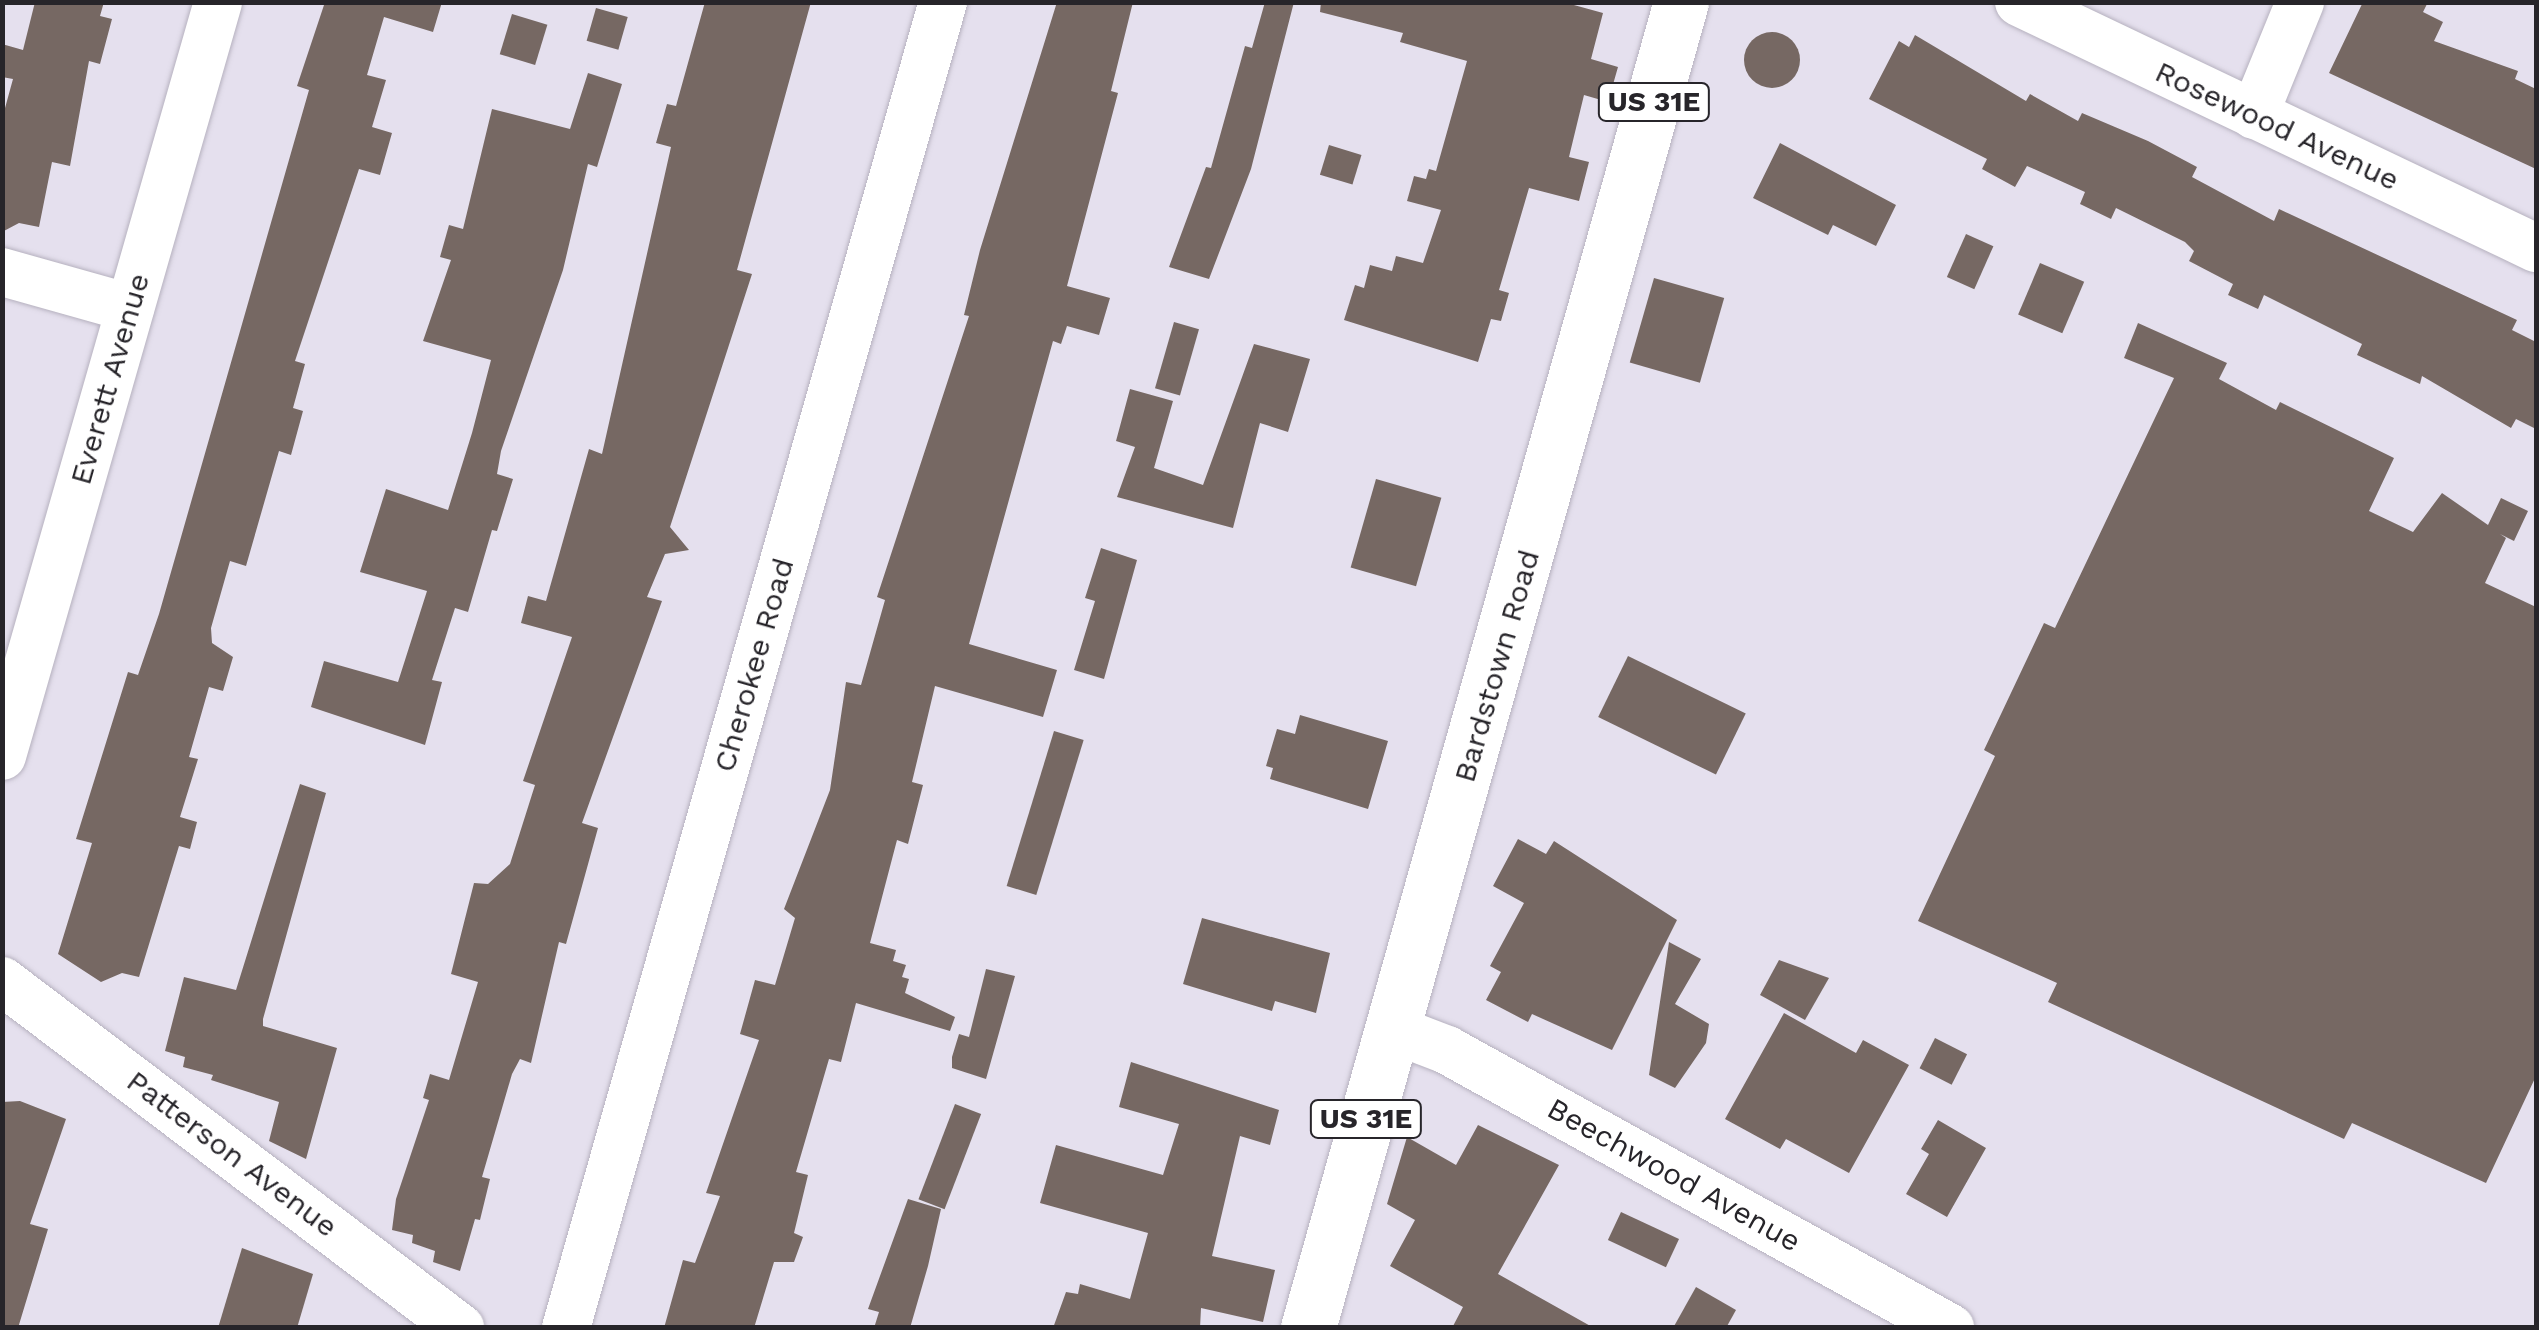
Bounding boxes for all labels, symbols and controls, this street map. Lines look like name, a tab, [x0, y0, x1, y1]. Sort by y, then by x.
street label: Rosewood Avenue	[2149, 53, 2405, 199]
road number: US 31E	[1596, 79, 1712, 125]
street label: Everett Avenue	[62, 269, 158, 489]
street label: Bardstown Road	[1447, 546, 1547, 786]
street label: Cherokee Road	[706, 554, 802, 776]
street label: Patterson Avenue	[119, 1063, 345, 1245]
street label: Beechwood Avenue	[1541, 1090, 1807, 1260]
road number: US 31E	[1308, 1096, 1424, 1142]

